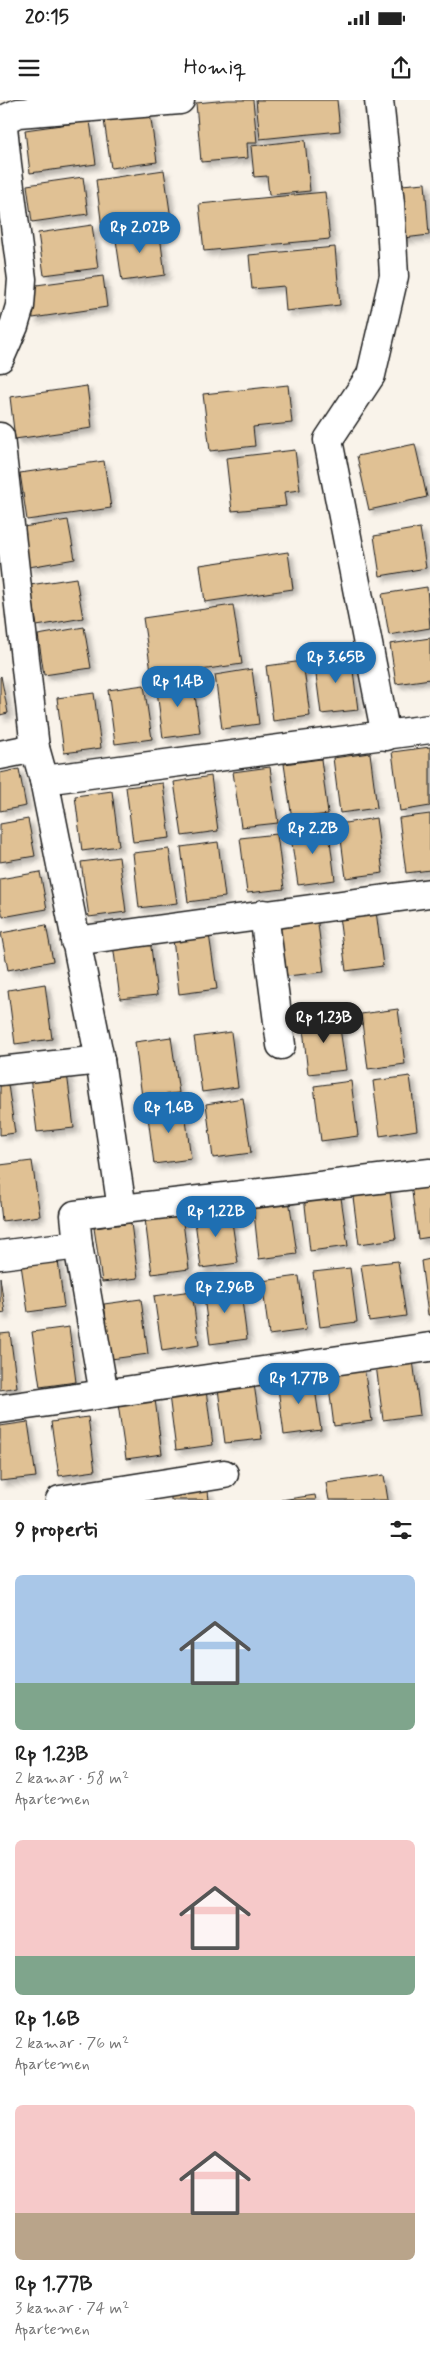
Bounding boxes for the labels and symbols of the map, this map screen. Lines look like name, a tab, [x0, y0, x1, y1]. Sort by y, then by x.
pin: Rp 2.02B	[88, 212, 192, 254]
pin: Rp 3.65B	[284, 642, 388, 684]
pin: Rp 1.4B	[132, 666, 224, 708]
pin: Rp 2.2B	[267, 812, 359, 855]
pin: Rp 1.23B	[272, 1002, 376, 1044]
pin: Rp 1.6B	[123, 1092, 215, 1134]
pin: Rp 1.22B	[164, 1196, 268, 1238]
pin: Rp 2.96B	[173, 1272, 277, 1314]
pin: Rp 1.77B	[247, 1362, 351, 1405]

